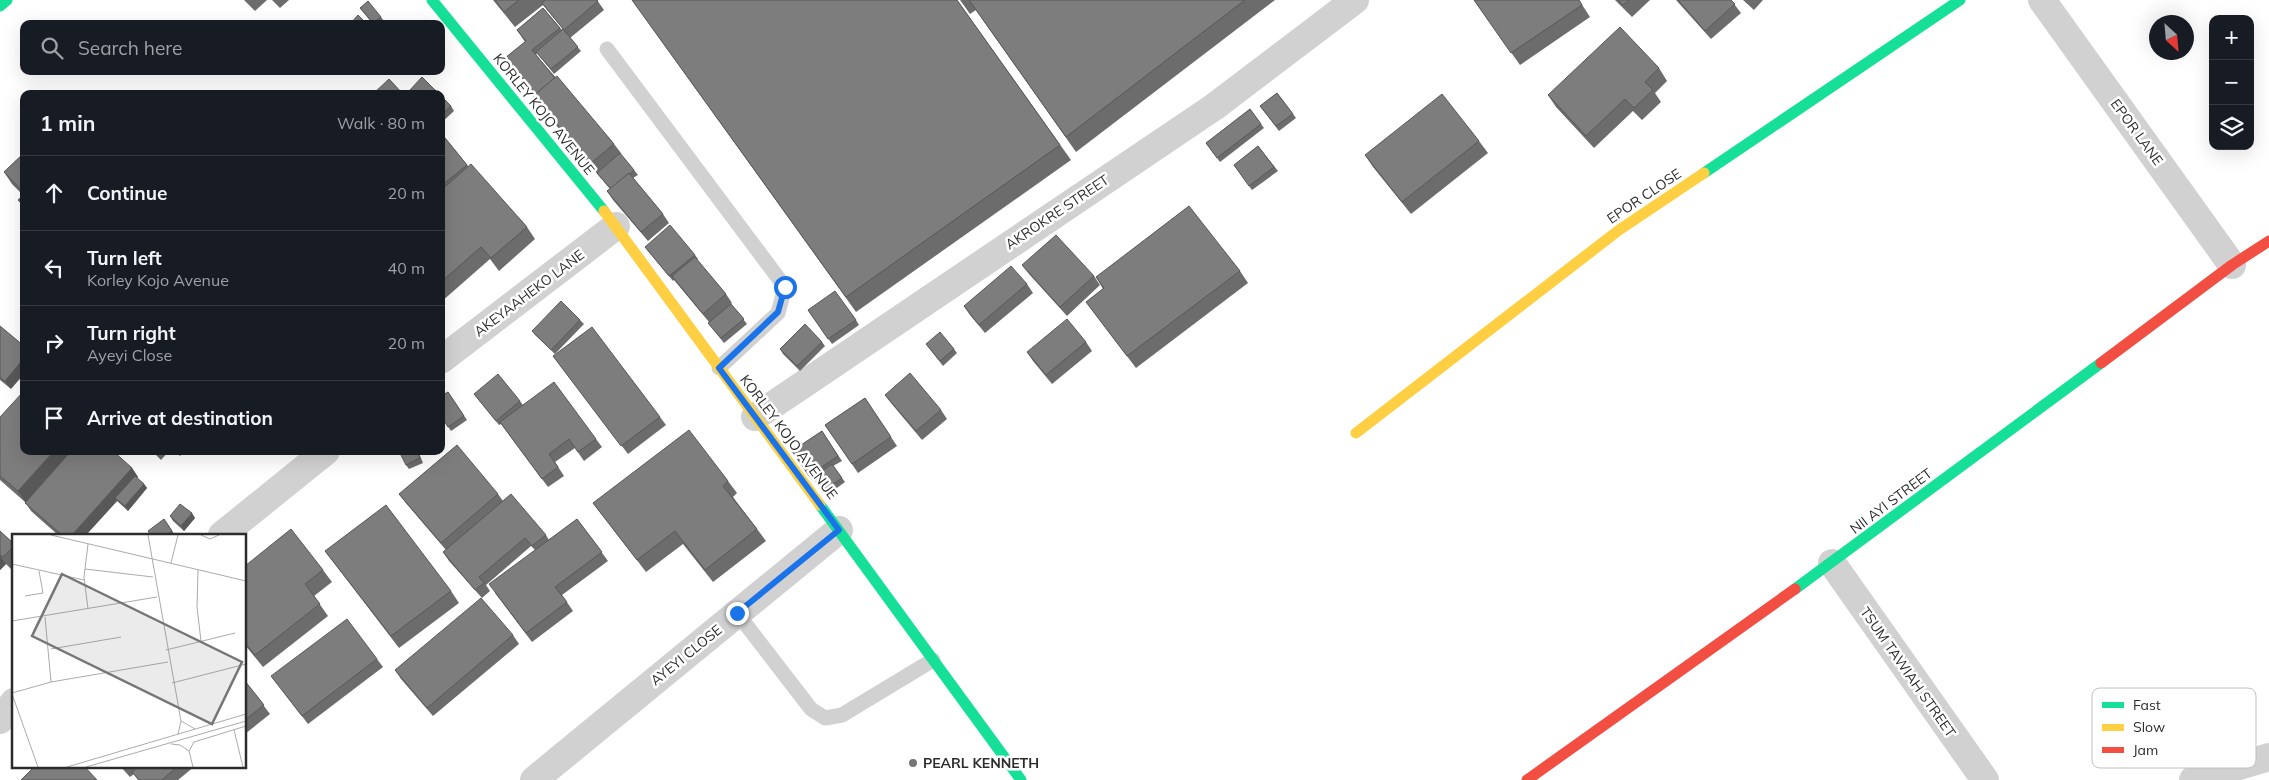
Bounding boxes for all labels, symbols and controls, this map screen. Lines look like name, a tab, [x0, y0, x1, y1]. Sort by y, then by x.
north arrow	[2149, 15, 2194, 60]
map controls	[2209, 15, 2254, 150]
button: +	[2209, 15, 2254, 60]
search box	[20, 20, 445, 75]
icon: search	[38, 34, 66, 62]
text: Search here	[78, 36, 182, 60]
street label: KORLEY KOJO AVENUE	[489, 50, 599, 178]
button: −	[2209, 60, 2254, 105]
street label: EPOR LANE	[2107, 95, 2167, 169]
button: layers	[2209, 105, 2254, 150]
text: 1 min	[40, 110, 95, 136]
text: Walk · 80 m	[337, 113, 425, 133]
street label: EPOR CLOSE	[1603, 165, 1685, 227]
street label: AKROKRE STREET	[1002, 170, 1113, 253]
icon: ahead	[40, 179, 68, 207]
text: Continue	[87, 181, 167, 205]
text: 20 m	[388, 183, 425, 203]
text: Turn left	[87, 246, 162, 270]
street label: AKEYAAHEKO LANE	[470, 246, 588, 340]
icon: left	[40, 254, 68, 282]
text: 40 m	[388, 258, 425, 278]
text: Korley Kojo Avenue	[87, 270, 229, 290]
route start	[774, 276, 797, 299]
text: Turn right	[87, 321, 176, 345]
icon: right	[40, 329, 68, 357]
text: 20 m	[388, 333, 425, 353]
text: Ayeyi Close	[87, 345, 172, 365]
street label: KORLEY KOJO AVENUE	[736, 371, 842, 503]
icon: arrive	[40, 404, 68, 432]
text: Arrive at destination	[87, 406, 273, 430]
street label: NII AYI STREET	[1846, 464, 1936, 538]
inset map	[12, 534, 246, 768]
route end	[726, 602, 749, 625]
street label: TSUM TAWIAH STREET	[1856, 603, 1960, 741]
street label: AYEYI CLOSE	[647, 621, 725, 689]
legend	[2092, 688, 2256, 768]
text: Fast	[2133, 696, 2161, 714]
text: Slow	[2133, 718, 2165, 736]
text: Jam	[2133, 741, 2158, 759]
place label: PEARL KENNETH	[923, 754, 1039, 772]
marker: PEARL KENNETH	[907, 757, 919, 769]

